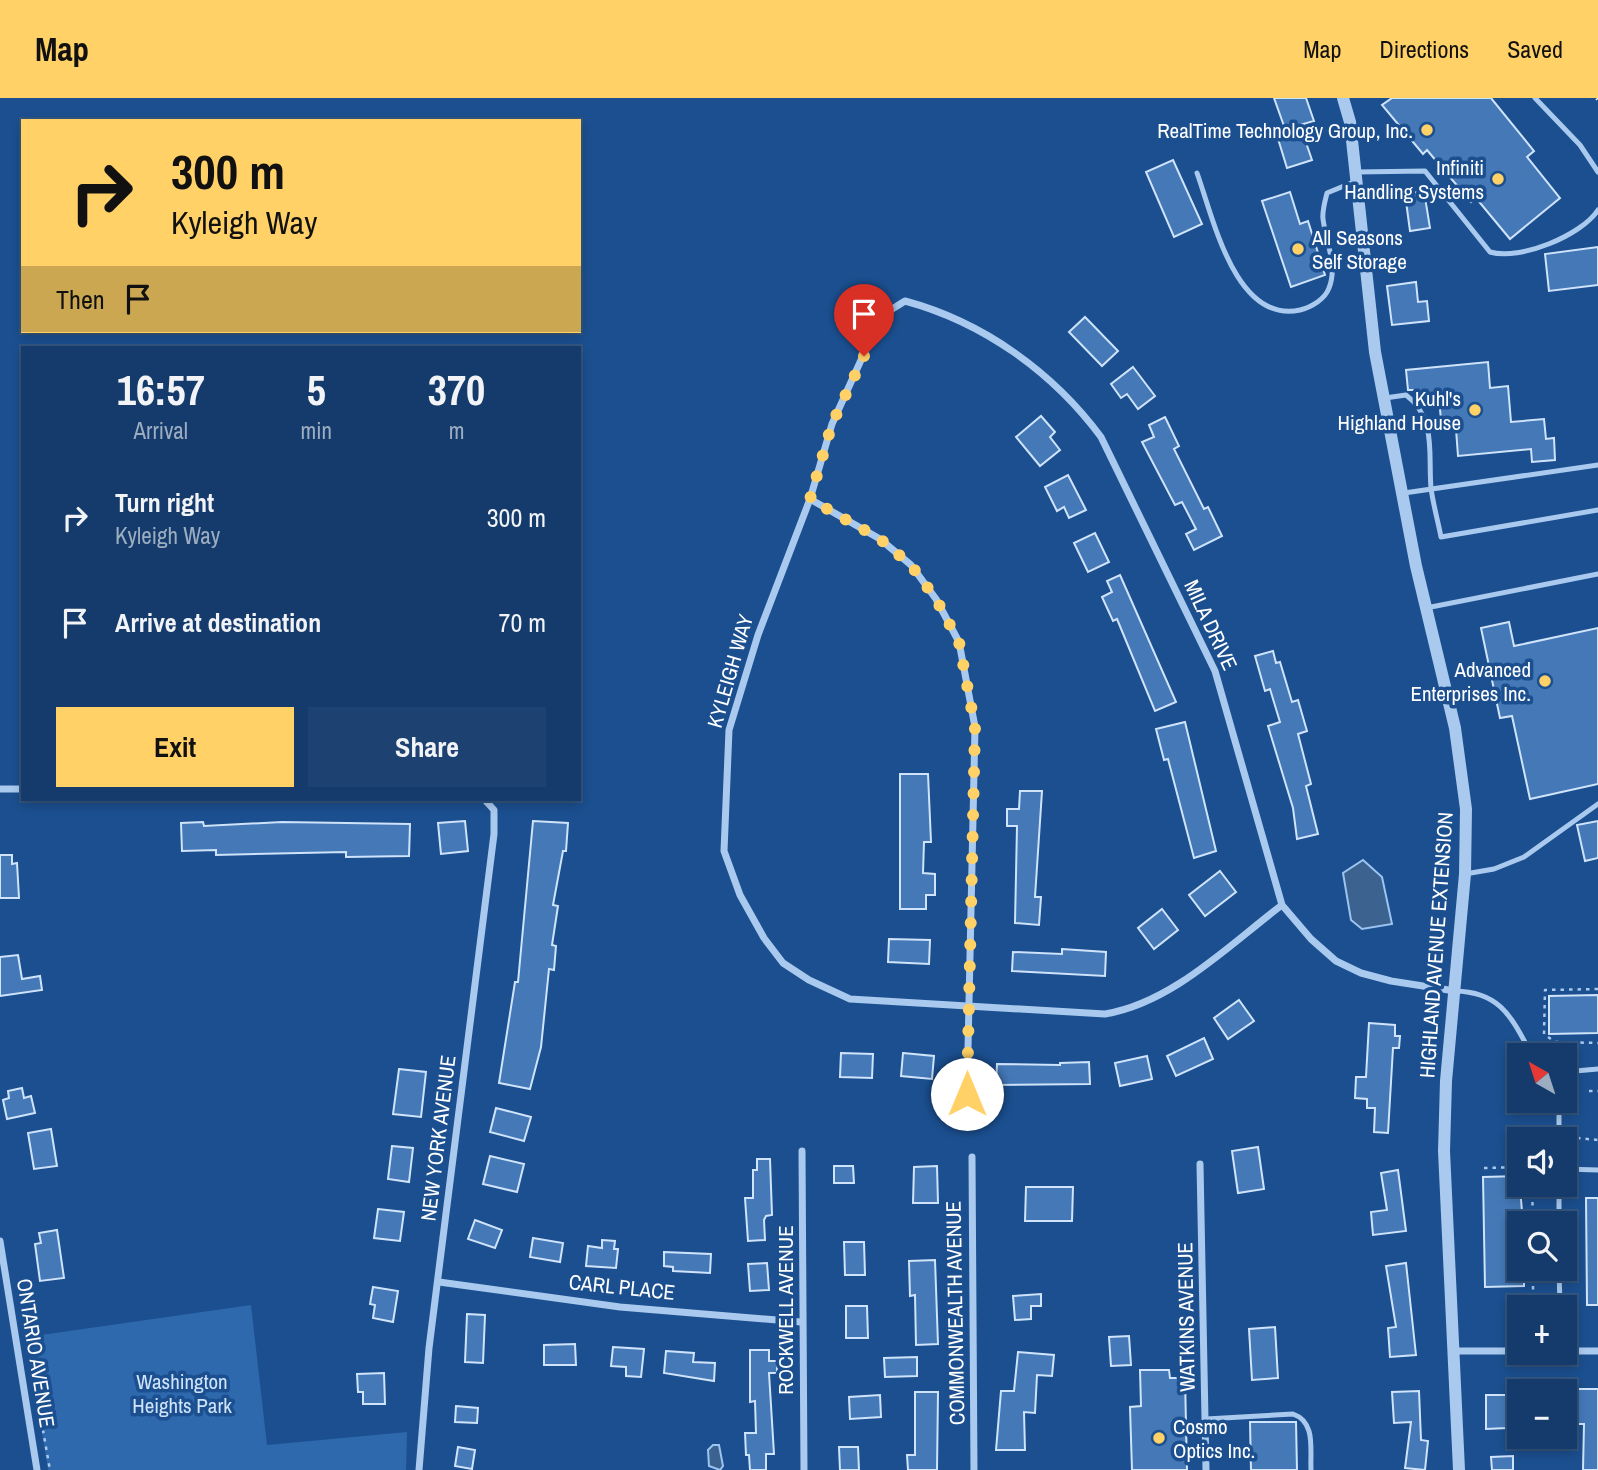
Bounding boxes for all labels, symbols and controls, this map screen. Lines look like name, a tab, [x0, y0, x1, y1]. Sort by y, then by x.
text: Map	[35, 27, 89, 71]
text: Map	[1303, 33, 1341, 65]
text: Directions	[1379, 33, 1469, 65]
text: Saved	[1507, 33, 1563, 65]
place label: RealTime Technology Group, Inc.	[1157, 116, 1413, 145]
marker: RealTime Technology Group, Inc.	[1419, 122, 1435, 138]
text: 300 m	[171, 138, 285, 204]
icon: right	[56, 147, 147, 238]
place label: Infiniti Handling Systems	[1344, 153, 1484, 206]
marker: Infiniti Handling Systems	[1490, 171, 1506, 187]
text: Kyleigh Way	[171, 201, 317, 244]
place label: All Seasons Self Storage	[1311, 223, 1407, 276]
marker: All Seasons Self Storage	[1290, 241, 1306, 257]
icon: arrive	[119, 280, 157, 318]
text: Then	[56, 282, 105, 317]
pin	[834, 284, 894, 356]
icon: arrive	[845, 295, 883, 333]
text: 16:57	[117, 362, 205, 418]
text: 5	[307, 362, 326, 418]
text: 370	[428, 362, 485, 418]
place label: Kuhl's Highland House	[1338, 384, 1461, 437]
marker: Kuhl's Highland House	[1467, 402, 1483, 418]
text: Arrival	[134, 415, 188, 446]
text: min	[301, 415, 332, 446]
text: m	[449, 415, 464, 446]
text: Turn right	[115, 485, 214, 520]
icon: right	[56, 499, 94, 537]
text: 300 m	[487, 500, 546, 535]
text: Kyleigh Way	[115, 520, 220, 551]
street label: MILA DRIVE	[1177, 575, 1245, 675]
icon: arrive	[56, 604, 94, 642]
text: Arrive at destination	[115, 605, 321, 640]
text: 70 m	[499, 605, 546, 640]
street label: KYLEIGH WAY	[700, 610, 760, 731]
place label: Advanced Enterprises Inc.	[1410, 655, 1531, 708]
marker: Advanced Enterprises Inc.	[1537, 673, 1553, 689]
button: Exit	[56, 707, 294, 787]
button: Share	[308, 707, 546, 787]
street label: HIGHLAND AVENUE EXTENSION	[1412, 811, 1460, 1079]
north arrow	[1507, 1043, 1577, 1113]
map controls	[1507, 1043, 1577, 1449]
street label: NEW YORK AVENUE	[413, 1053, 463, 1223]
position arrow	[930, 1057, 1004, 1131]
button: sound	[1507, 1127, 1577, 1197]
street label: COMMONWEALTH AVENUE	[939, 1201, 971, 1425]
button: search	[1507, 1211, 1577, 1281]
street label: ROCKWELL AVENUE	[771, 1225, 800, 1395]
street label: WATKINS AVENUE	[1170, 1242, 1202, 1392]
street label: CARL PLACE	[567, 1267, 677, 1307]
street label: ONTARIO AVENUE	[10, 1276, 62, 1430]
button: +	[1507, 1295, 1577, 1365]
park label: Washington Heights Park	[132, 1367, 232, 1420]
button: −	[1507, 1379, 1577, 1449]
place label: Cosmo Optics Inc.	[1173, 1412, 1255, 1465]
marker: Cosmo Optics Inc.	[1151, 1430, 1167, 1446]

